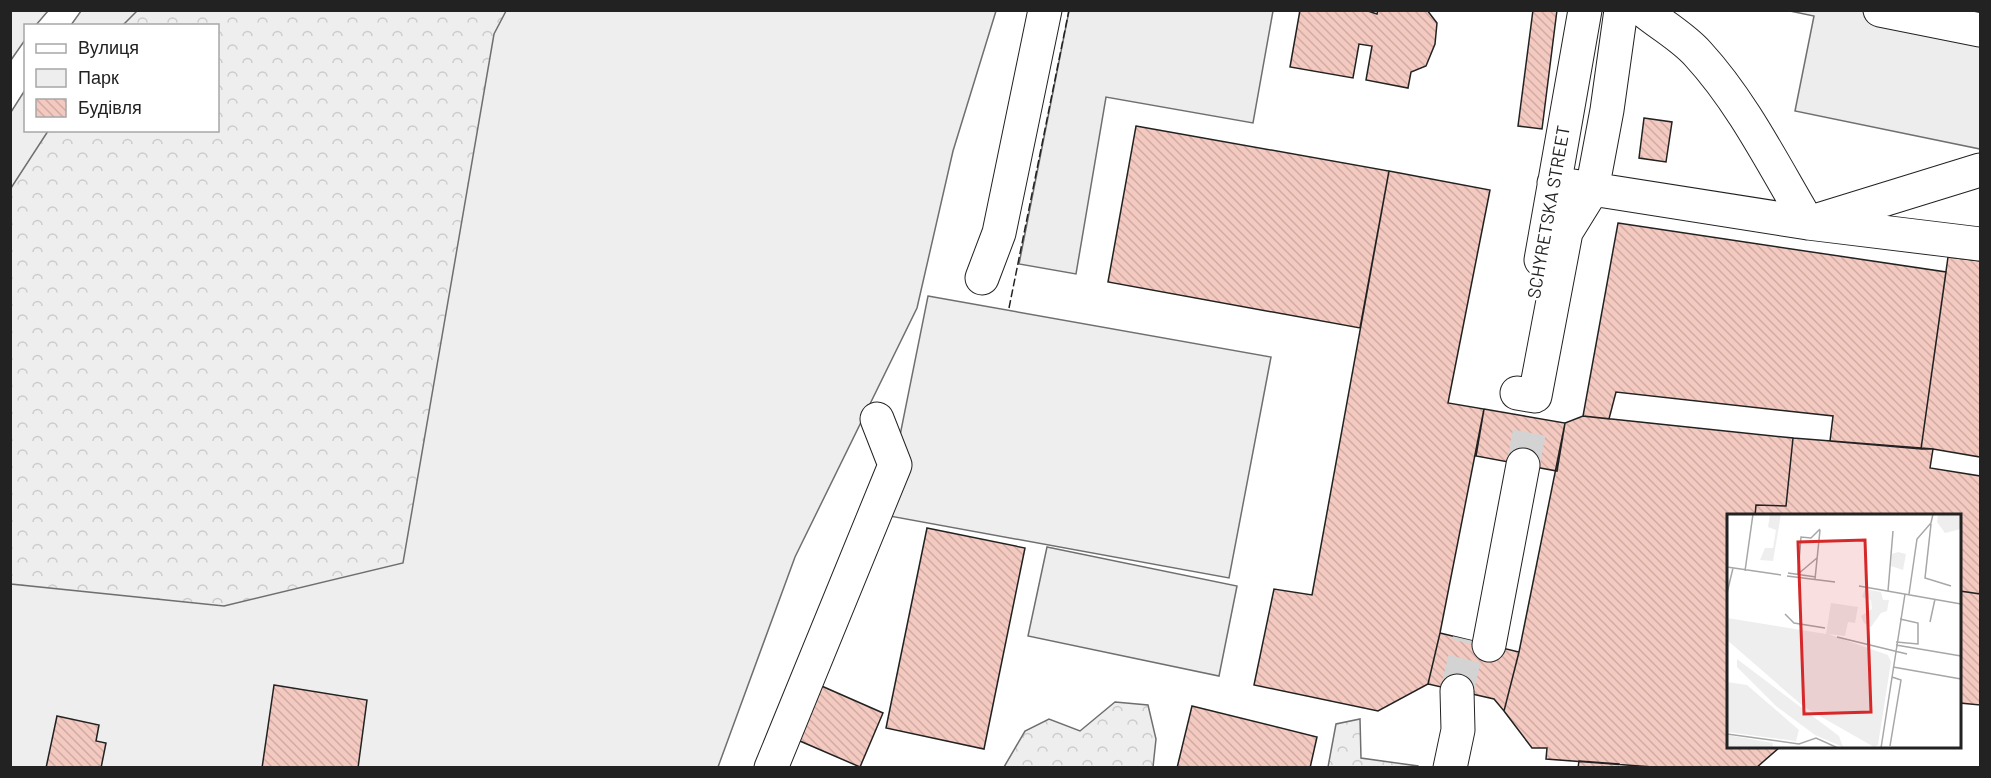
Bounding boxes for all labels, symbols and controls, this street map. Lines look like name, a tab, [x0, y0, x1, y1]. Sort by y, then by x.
legend	[24, 24, 219, 132]
text: Вулиця	[78, 36, 139, 58]
text: Парк	[78, 66, 119, 88]
text: Будівля	[78, 96, 142, 118]
street label: SCHYRETSKA STREET	[1522, 124, 1574, 300]
inset map	[1727, 514, 1961, 748]

